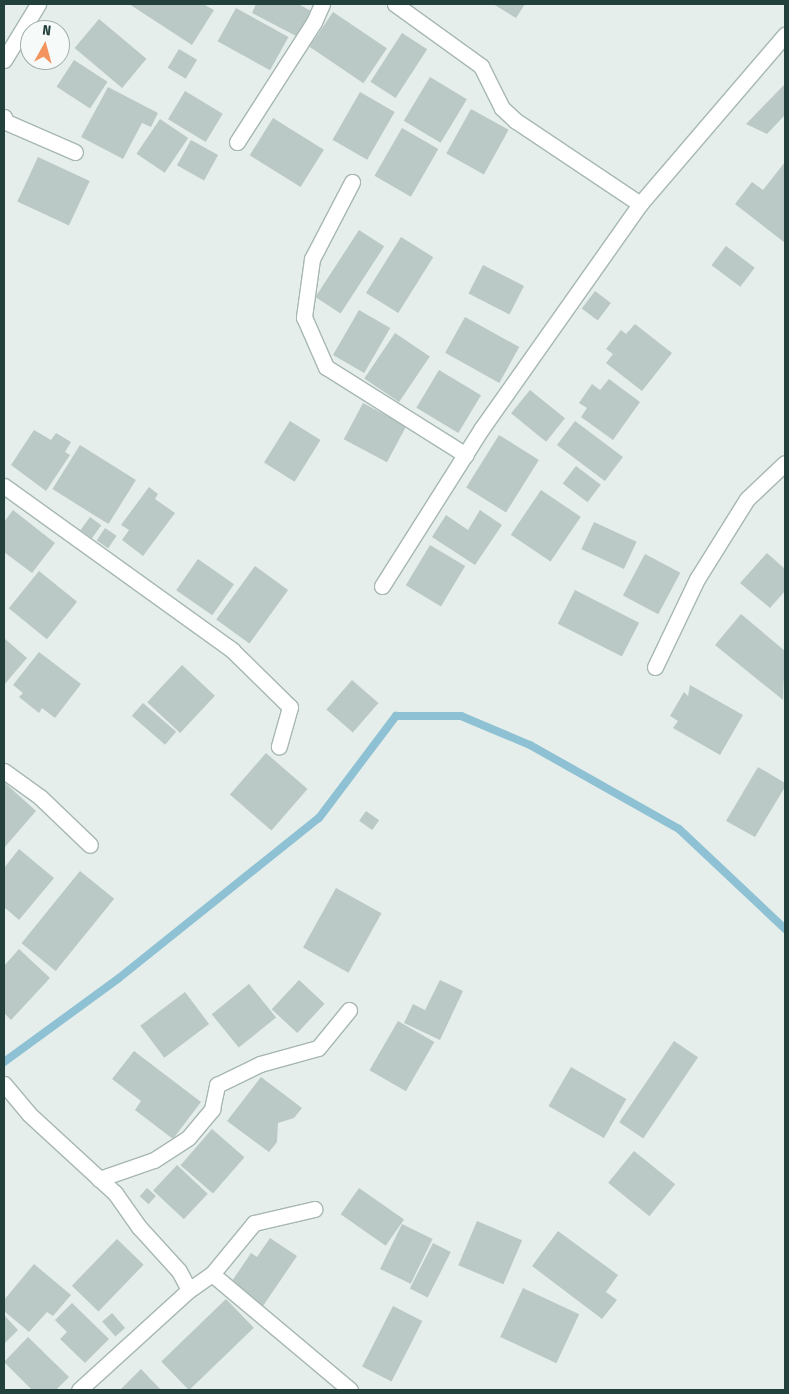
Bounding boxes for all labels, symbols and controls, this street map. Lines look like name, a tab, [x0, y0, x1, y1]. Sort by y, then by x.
north arrow	[20, 20, 70, 70]
text: N	[42, 22, 52, 40]

